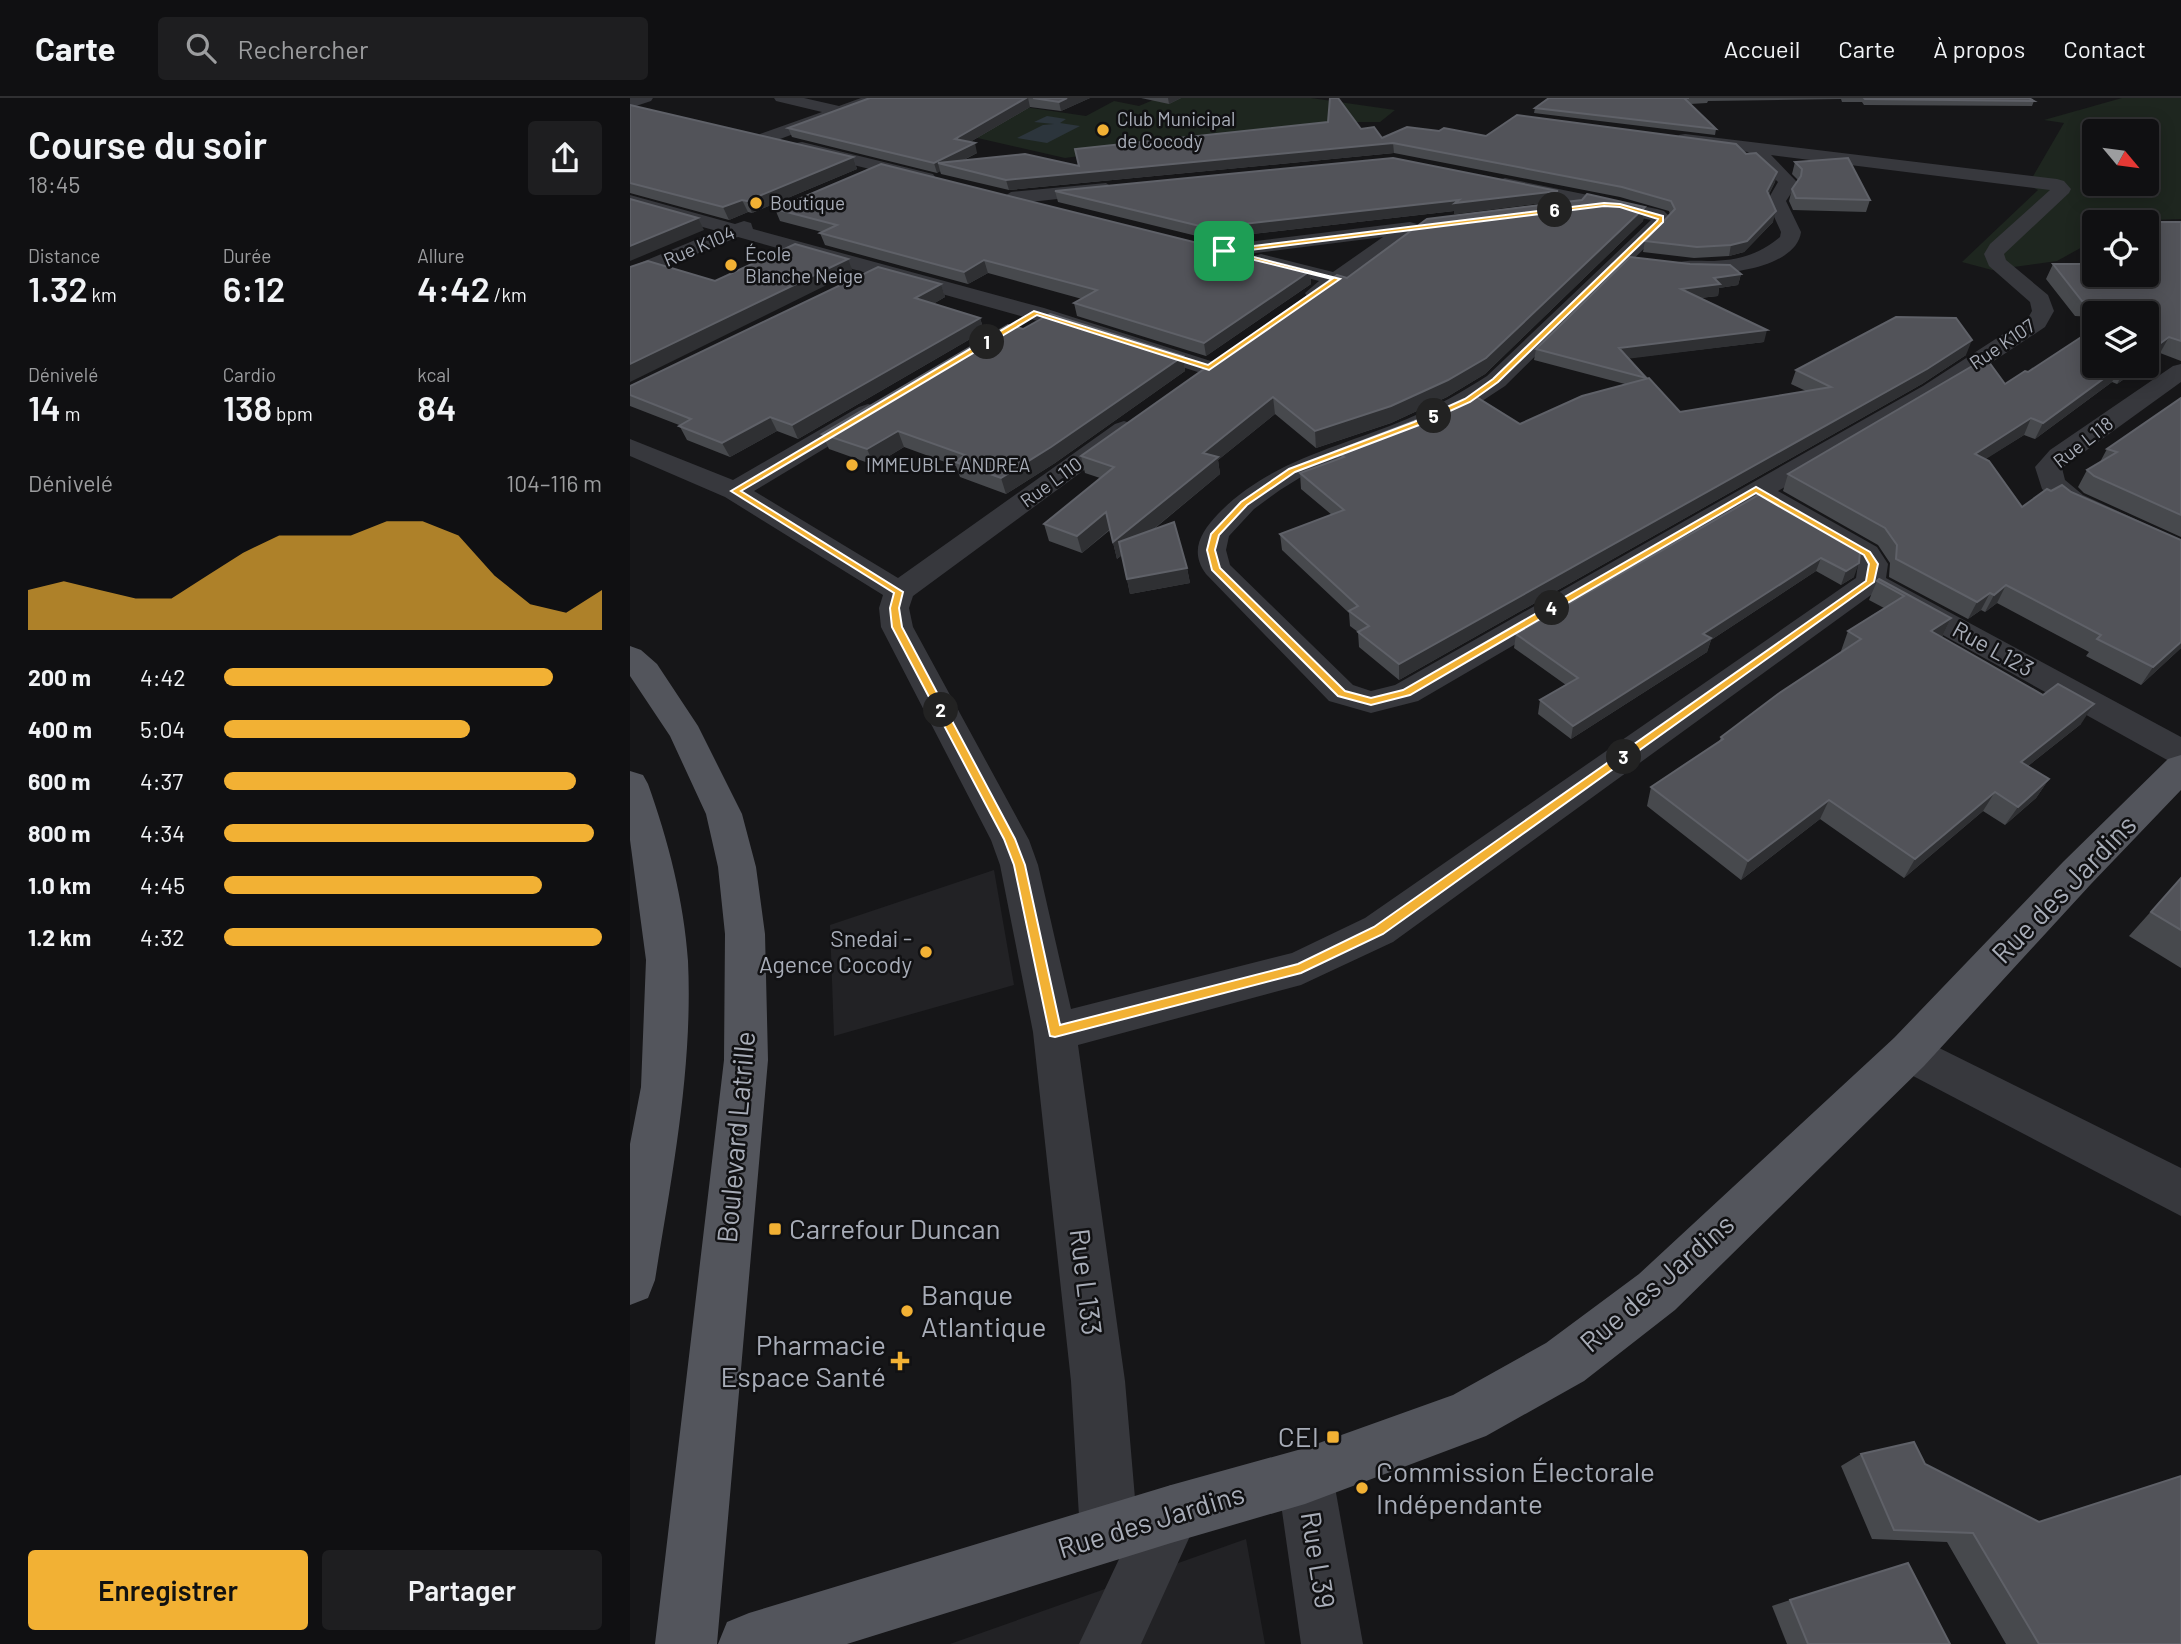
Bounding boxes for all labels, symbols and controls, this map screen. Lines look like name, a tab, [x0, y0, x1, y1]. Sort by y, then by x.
search box	[158, 17, 648, 80]
text: Carte	[35, 28, 116, 68]
icon: search	[182, 29, 220, 67]
text: Rechercher	[238, 33, 368, 64]
text: Accueil	[1724, 34, 1800, 63]
text: Carte	[1838, 34, 1895, 63]
text: À propos	[1933, 34, 2025, 63]
text: Contact	[2063, 34, 2146, 63]
place label: Club Municipal de Cocody	[1117, 107, 1235, 152]
north arrow	[2082, 119, 2160, 196]
map controls	[2082, 119, 2159, 378]
text: Course du soir	[28, 121, 267, 167]
button: share	[528, 121, 602, 195]
marker: Club Municipal de Cocody	[1095, 122, 1111, 138]
text: 18:45	[28, 170, 80, 198]
place label: Boutique	[770, 191, 845, 214]
pin: 6	[1538, 192, 1572, 228]
marker: Boutique	[748, 195, 764, 211]
text: 6	[1549, 198, 1560, 221]
button: locate	[2082, 210, 2159, 287]
street label: Rue K104	[660, 220, 738, 271]
pin	[1194, 221, 1254, 281]
icon: arrive	[1205, 232, 1243, 270]
place label: École Blanche Neige	[745, 242, 863, 287]
text: Distance	[28, 244, 100, 267]
text: Durée	[223, 244, 271, 267]
text: Allure	[417, 244, 465, 267]
marker: École Blanche Neige	[723, 257, 739, 273]
text: 1.32	[28, 267, 88, 309]
text: 6:12	[223, 267, 285, 309]
text: 4:42	[417, 267, 490, 309]
text: km	[88, 283, 117, 306]
text: /km	[490, 283, 527, 306]
button: layers	[2082, 301, 2159, 378]
street label: Rue K107	[1965, 313, 2039, 374]
pin: 1	[970, 324, 1004, 360]
text: 1	[983, 330, 990, 353]
text: Dénivelé	[28, 363, 98, 386]
text: Cardio	[223, 363, 276, 386]
text: kcal	[417, 363, 450, 386]
text: 14	[28, 386, 61, 428]
text: 138	[223, 386, 272, 428]
text: 84	[417, 386, 456, 428]
pin: 5	[1416, 398, 1452, 434]
text: m	[61, 402, 80, 425]
text: bpm	[272, 402, 313, 425]
text: 5	[1428, 404, 1439, 427]
street label: Rue L118	[2048, 411, 2117, 472]
street label: Rue L110	[1015, 452, 1086, 512]
place label: IMMEUBLE ANDREA	[866, 453, 1030, 476]
marker: IMMEUBLE ANDREA	[844, 457, 860, 473]
text: Dénivelé	[28, 469, 113, 497]
text: 104–116 m	[506, 469, 602, 497]
pin: 4	[1534, 590, 1570, 626]
text: 4	[1546, 596, 1557, 619]
street label: Rue L123	[1948, 614, 2039, 682]
text: 200 m	[28, 663, 91, 691]
text: 4:42	[140, 663, 185, 691]
pin: 2	[924, 692, 958, 728]
text: 2	[935, 698, 946, 721]
text: 400 m	[28, 715, 92, 743]
text: 5:04	[140, 715, 185, 743]
pin: 3	[1606, 740, 1642, 774]
text: 3	[1618, 745, 1629, 768]
text: 600 m	[28, 767, 90, 795]
text: 4:37	[140, 767, 183, 795]
street label: Rue des Jardins	[1984, 807, 2143, 970]
text: 800 m	[28, 819, 90, 847]
text: 4:34	[140, 819, 185, 847]
text: 1.0 km	[28, 871, 91, 899]
text: 4:45	[140, 871, 185, 899]
text: 1.2 km	[28, 923, 91, 951]
text: 4:32	[140, 923, 185, 951]
place label: Snedai - Agence Cocody	[759, 924, 912, 978]
marker: Snedai - Agence Cocody	[918, 944, 934, 960]
street label: Boulevard Latrille	[709, 1030, 761, 1244]
street label: Rue des Jardins	[1572, 1206, 1740, 1358]
place label: Carrefour Duncan	[789, 1211, 1001, 1245]
marker: Carrefour Duncan	[767, 1221, 783, 1237]
street label: Rue L133	[1064, 1227, 1110, 1337]
place label: Banque Atlantique	[921, 1277, 1046, 1343]
marker: Banque Atlantique	[899, 1303, 915, 1319]
place label: Pharmacie Espace Santé	[720, 1327, 886, 1393]
marker: Pharmacie Espace Santé	[892, 1353, 908, 1369]
place label: CEI	[1278, 1419, 1319, 1453]
marker: CEI	[1325, 1429, 1341, 1445]
place label: Commission Électorale Indépendante	[1376, 1454, 1655, 1520]
street label: Rue des Jardins	[1053, 1476, 1248, 1565]
marker: Commission Électorale Indépendante	[1354, 1480, 1370, 1496]
street label: Rue L39	[1295, 1509, 1343, 1611]
button: Enregistrer	[28, 1550, 308, 1630]
button: Partager	[322, 1550, 602, 1630]

